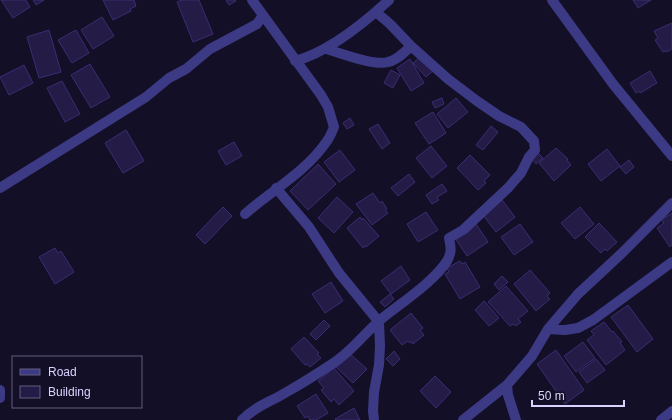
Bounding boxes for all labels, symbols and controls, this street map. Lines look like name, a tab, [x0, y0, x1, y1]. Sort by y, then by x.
legend	[12, 356, 142, 408]
text: Road	[48, 365, 77, 379]
scale bar	[532, 382, 624, 408]
text: Building	[48, 385, 91, 399]
text: 50 m	[538, 389, 565, 403]

